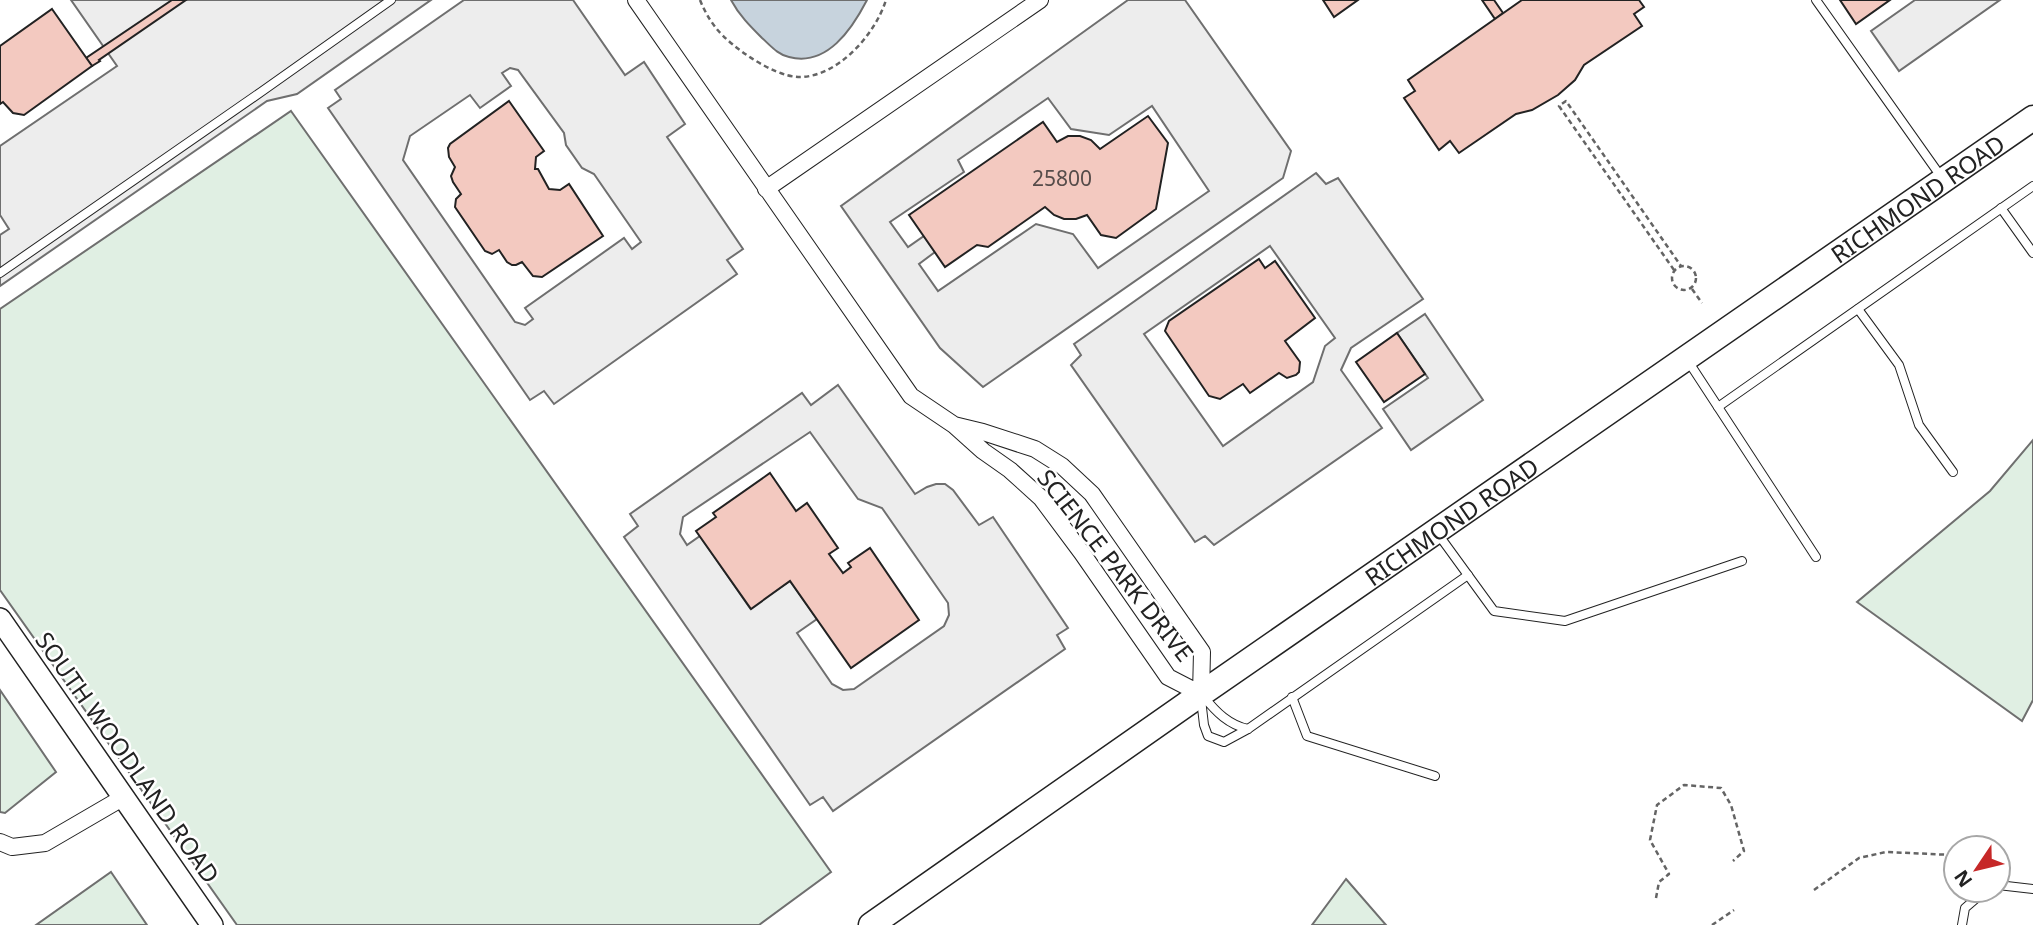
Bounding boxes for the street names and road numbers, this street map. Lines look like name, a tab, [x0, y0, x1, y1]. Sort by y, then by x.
street label: RICHMOND ROAD	[1824, 126, 2011, 270]
street label: RICHMOND ROAD	[1358, 449, 1545, 593]
street label: SCIENCE PARK DRIVE	[1030, 462, 1202, 668]
street label: SOUTH WOODLAND ROAD	[28, 625, 228, 889]

